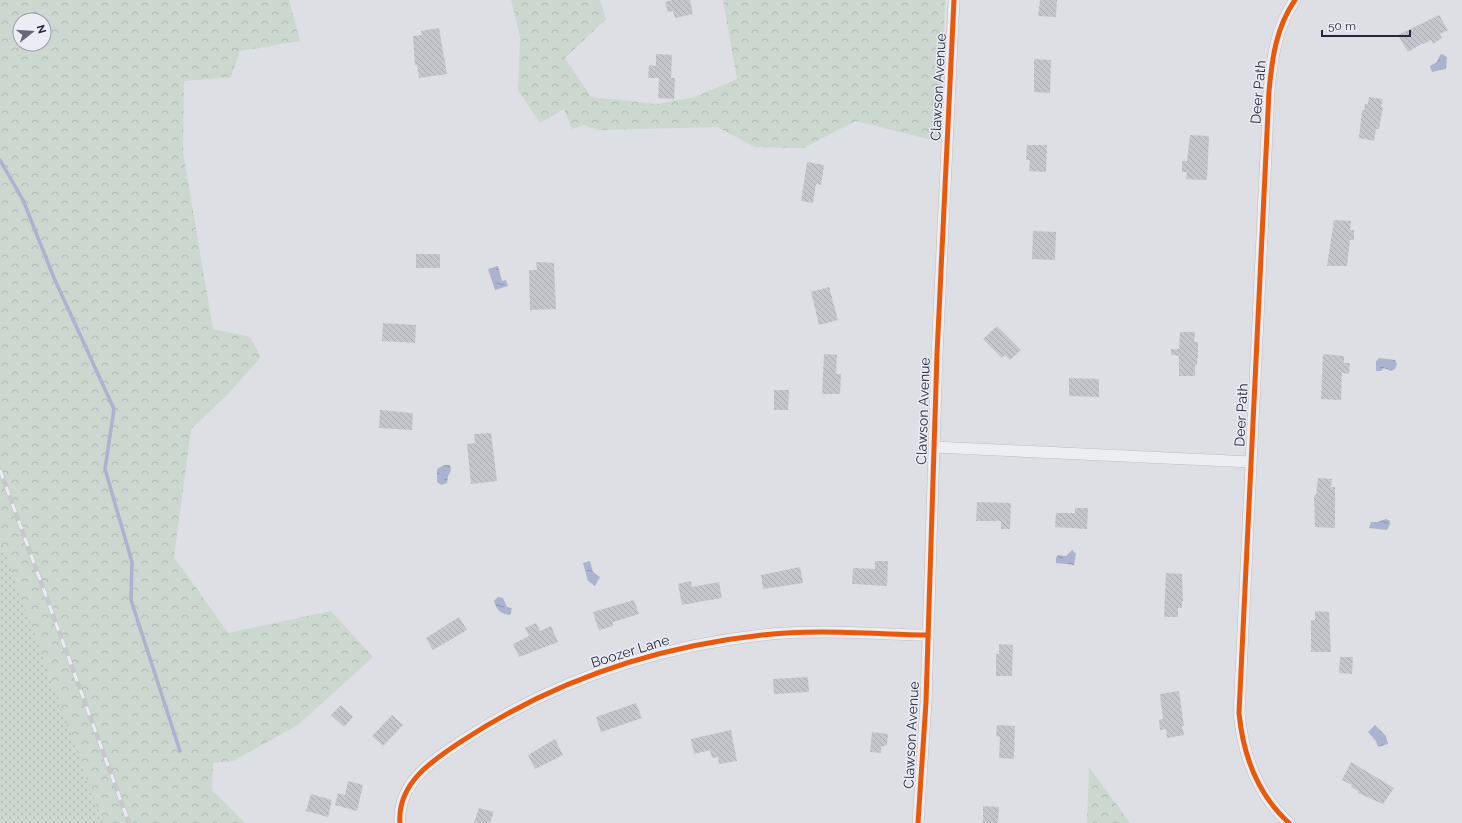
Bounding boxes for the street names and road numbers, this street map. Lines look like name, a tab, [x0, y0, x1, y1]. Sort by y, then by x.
street label: Clawson Avenue	[927, 33, 949, 141]
street label: Deer Path	[1247, 60, 1269, 124]
street label: Clawson Avenue	[913, 357, 933, 465]
street label: Deer Path	[1231, 383, 1251, 447]
street label: Boozer Lane	[589, 631, 671, 671]
street label: Clawson Avenue	[900, 681, 922, 789]

